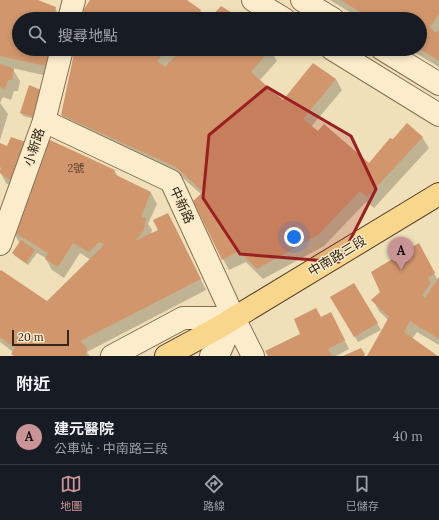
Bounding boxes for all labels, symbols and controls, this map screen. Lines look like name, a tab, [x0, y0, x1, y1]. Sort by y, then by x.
search box	[12, 12, 427, 56]
icon: search	[26, 23, 48, 45]
text: 搜尋地點	[58, 26, 118, 45]
street label: 小新路	[20, 126, 48, 168]
house number: 2號	[68, 161, 84, 175]
street label: 中新路	[166, 184, 198, 226]
your location	[284, 227, 304, 247]
street label: 中南路三段	[305, 232, 369, 280]
pin: A	[388, 237, 414, 270]
scale bar	[12, 328, 69, 347]
text: 20 m	[18, 330, 43, 344]
text: 附近	[16, 373, 50, 395]
text: 建元醫院	[54, 419, 114, 438]
text: A	[25, 428, 33, 445]
text: 40 m	[393, 428, 423, 445]
text: 公車站 · 中南路三段	[54, 440, 168, 457]
tab: 地圖	[60, 473, 82, 513]
tab: 路線	[203, 473, 225, 513]
tab: 已儲存	[346, 473, 379, 513]

